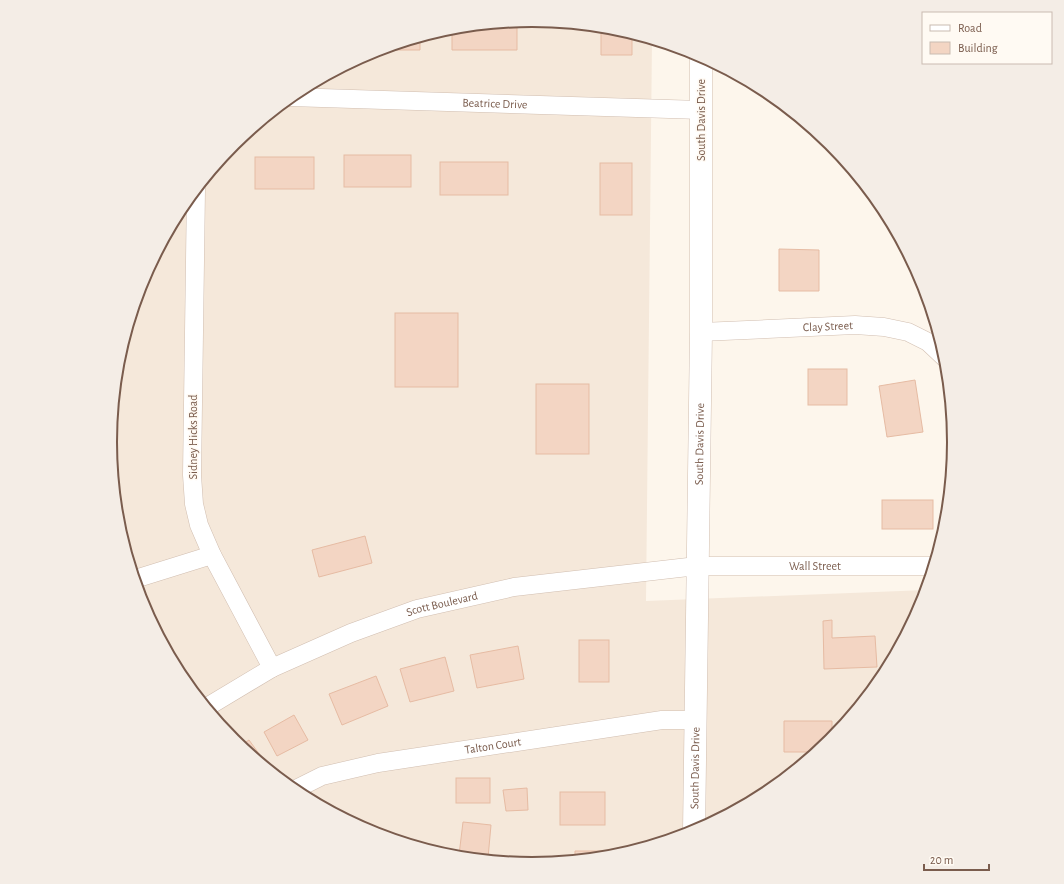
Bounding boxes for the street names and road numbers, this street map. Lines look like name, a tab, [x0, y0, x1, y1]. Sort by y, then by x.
street label: South Davis Drive	[695, 79, 707, 161]
street label: Beatrice Drive	[462, 96, 528, 111]
street label: Clay Street	[803, 319, 853, 334]
street label: Sidney Hicks Road	[187, 394, 200, 480]
street label: South Davis Drive	[693, 403, 706, 485]
street label: Wall Street	[789, 560, 841, 572]
street label: Scott Boulevard	[405, 589, 479, 618]
street label: South Davis Drive	[688, 727, 701, 809]
street label: Talton Court	[464, 735, 522, 756]

